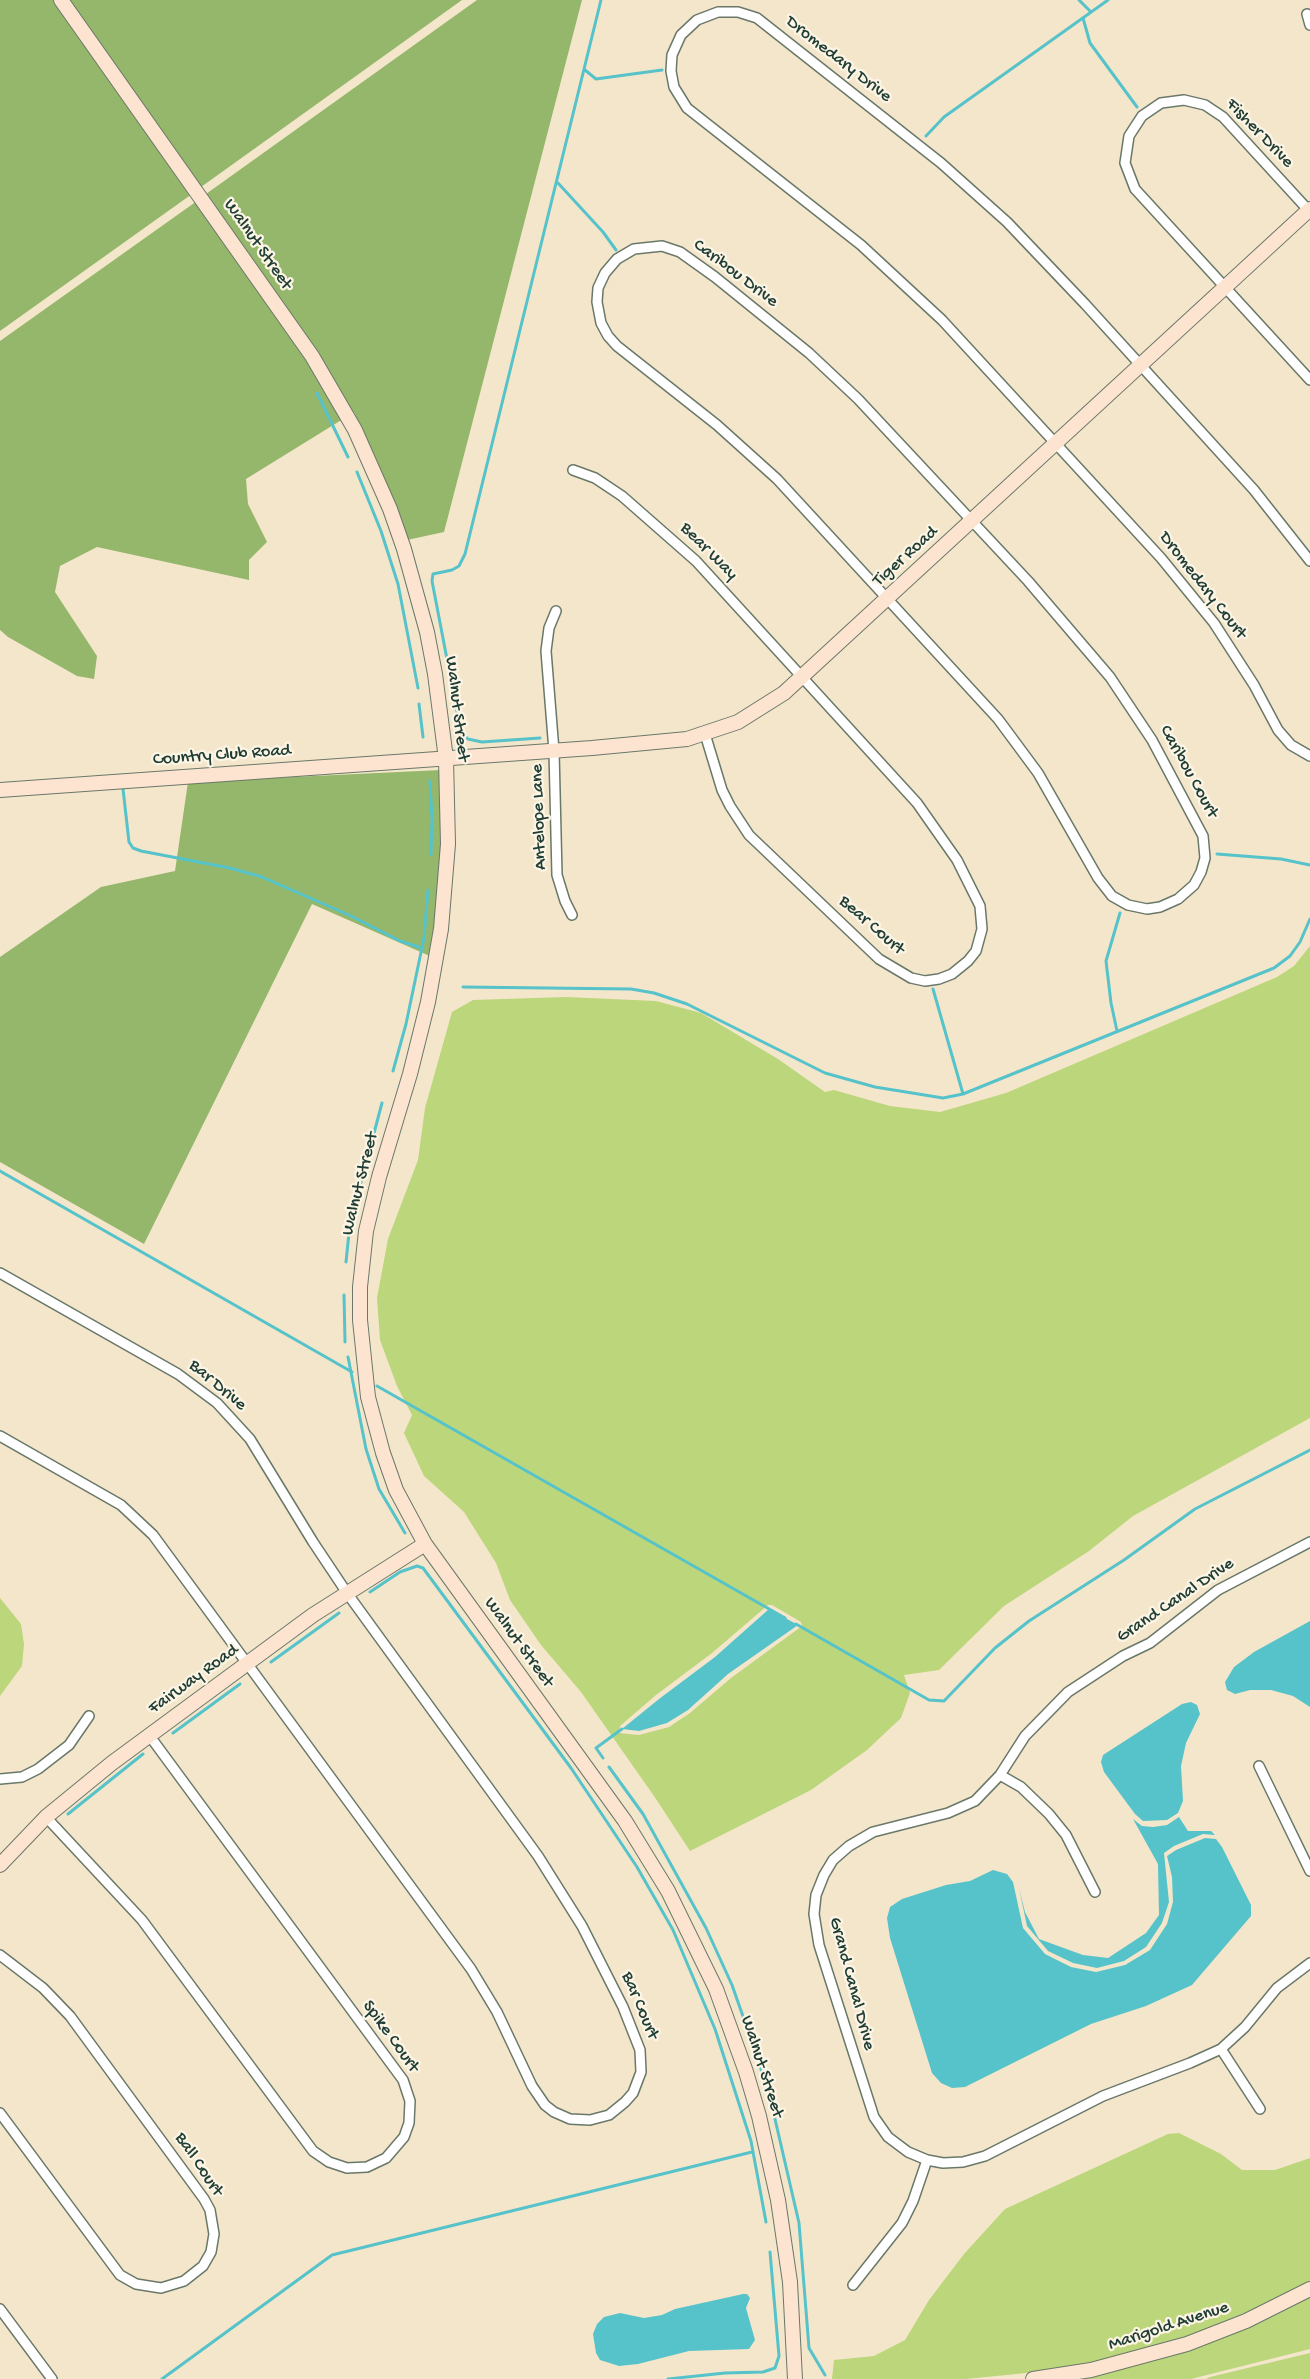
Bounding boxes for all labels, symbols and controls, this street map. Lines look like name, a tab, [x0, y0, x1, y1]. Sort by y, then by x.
street label: Dromedary Drive	[781, 12, 895, 108]
street label: Fisher Drive	[1220, 95, 1298, 173]
street label: Walnut Street	[218, 195, 296, 295]
street label: Caribou Drive	[688, 235, 782, 313]
street label: Bear Way	[674, 518, 742, 586]
street label: Tiger Road	[869, 522, 943, 592]
street label: Dromedary Court	[1153, 528, 1251, 644]
street label: Walnut Street	[439, 655, 473, 763]
street label: Caribou Court	[1154, 722, 1222, 822]
street label: Country Club Road	[152, 740, 292, 772]
street label: Antelope Lane	[527, 764, 553, 870]
street label: Bear Court	[834, 891, 908, 961]
street label: Walnut Street	[338, 1130, 384, 1238]
street label: Bar Drive	[184, 1356, 250, 1416]
street label: Grand Canal Drive	[1113, 1554, 1239, 1648]
street label: Walnut Street	[478, 1594, 558, 1692]
street label: Fairway Road	[145, 1640, 243, 1720]
street label: Grand Canal Drive	[823, 1915, 879, 2053]
street label: Bar Court	[615, 1969, 663, 2043]
street label: Spike Court	[357, 1997, 423, 2077]
street label: Walnut Street	[734, 2013, 788, 2121]
street label: Ball Court	[169, 2129, 227, 2201]
street label: Marigold Avenue	[1106, 2297, 1232, 2357]

